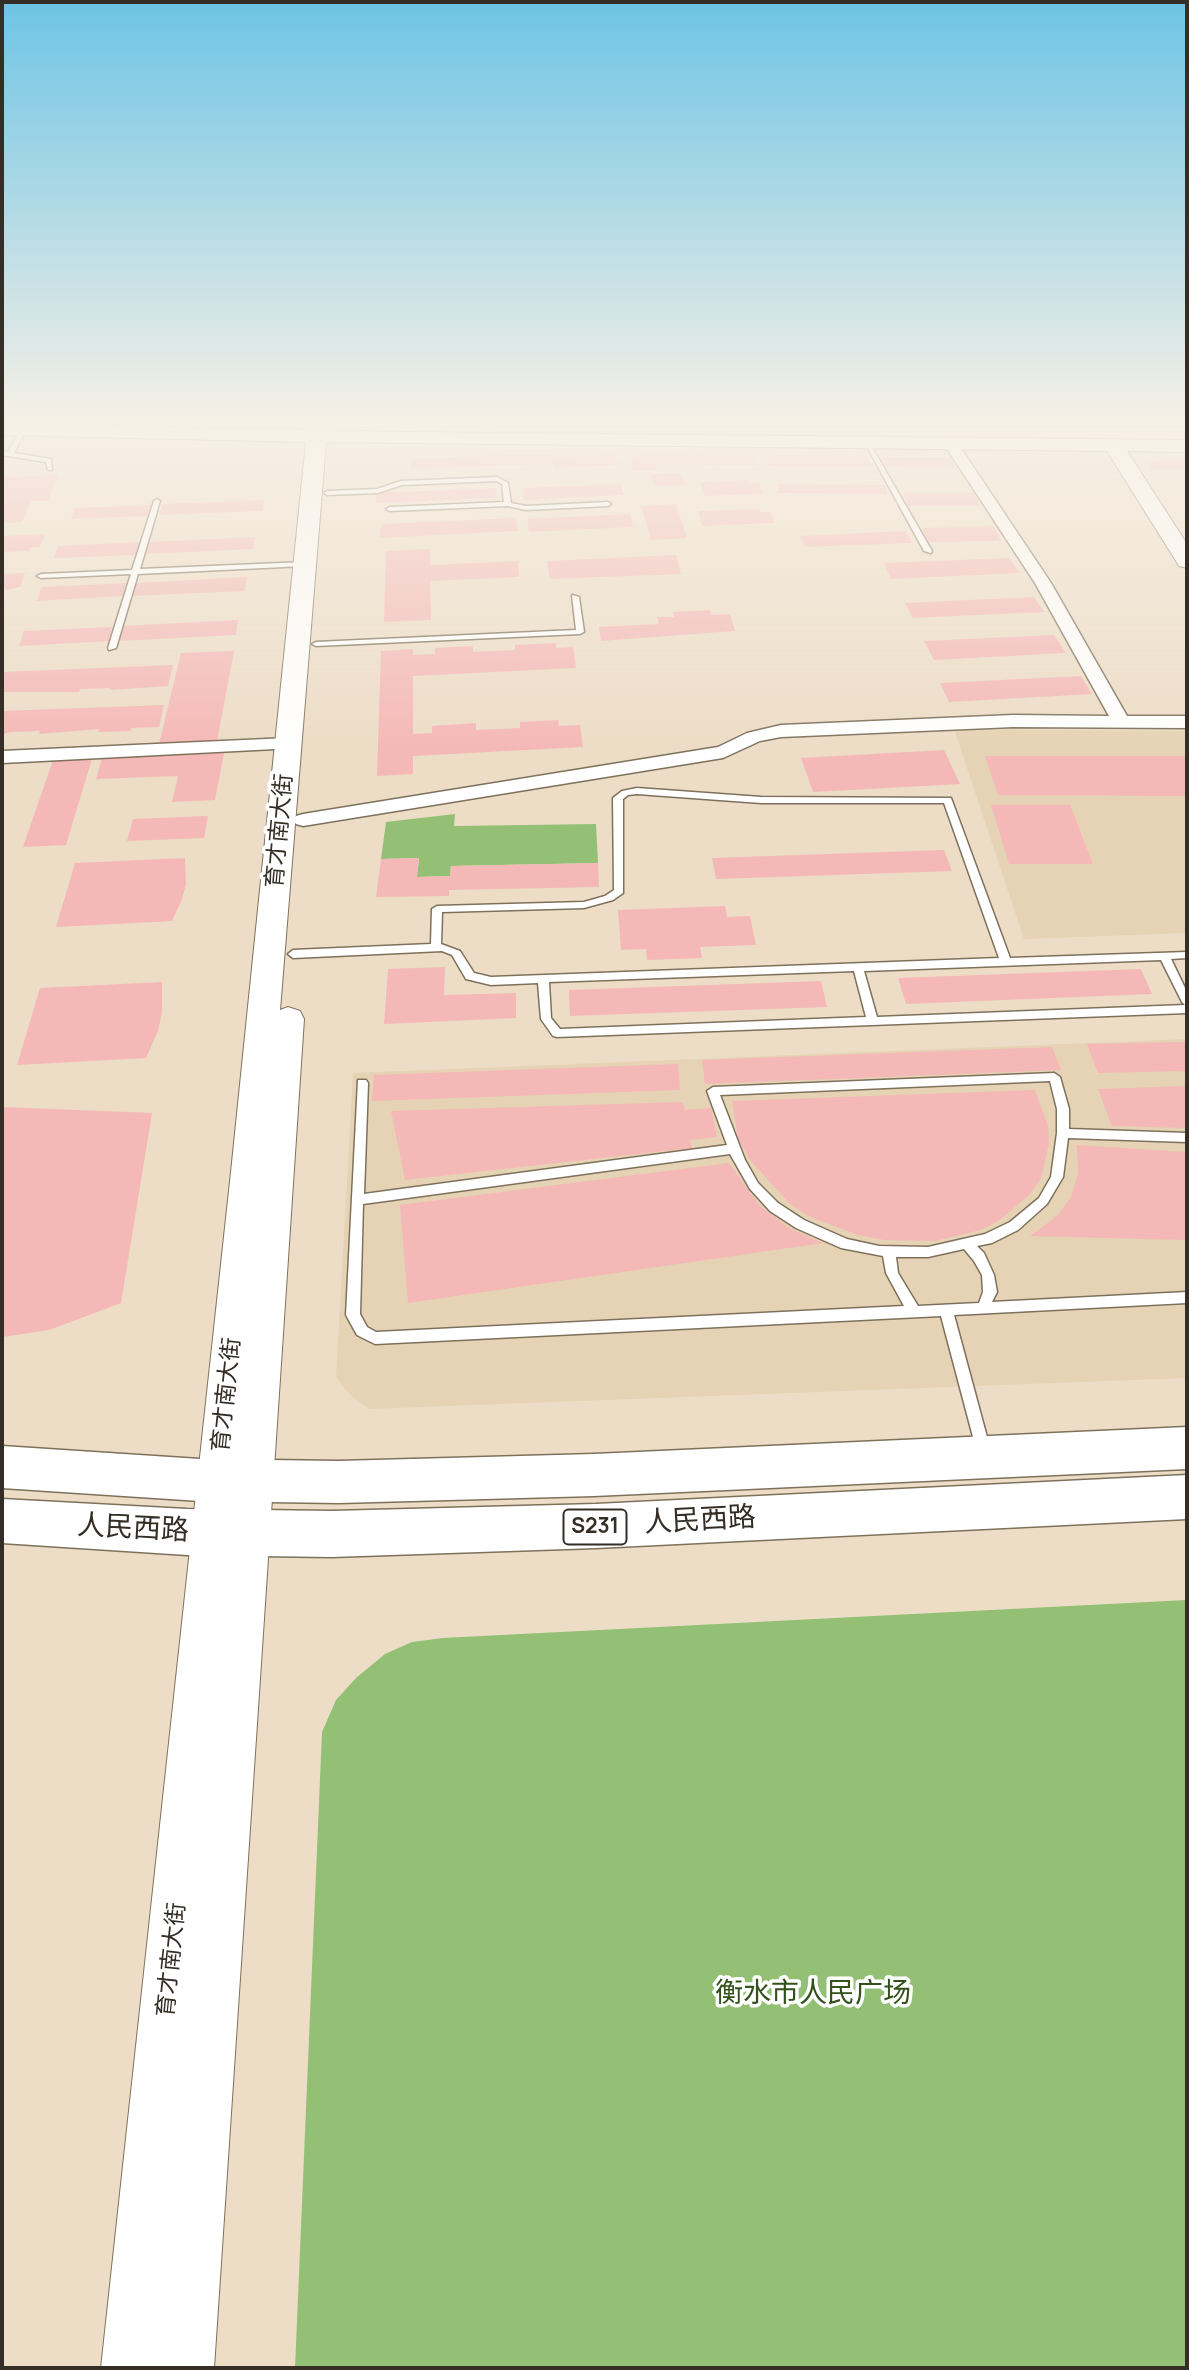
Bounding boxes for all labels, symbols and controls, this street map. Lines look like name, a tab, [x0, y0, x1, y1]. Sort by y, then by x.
street label: 育才南大街	[261, 773, 299, 889]
street label: 育才南大街	[207, 1336, 247, 1454]
street label: 人民西路	[643, 1501, 757, 1541]
street label: 人民西路	[76, 1509, 190, 1549]
road number: S231	[564, 1510, 626, 1544]
street label: 育才南大街	[152, 1901, 192, 2019]
park label: 衡水市人民广场	[715, 1977, 911, 2011]

